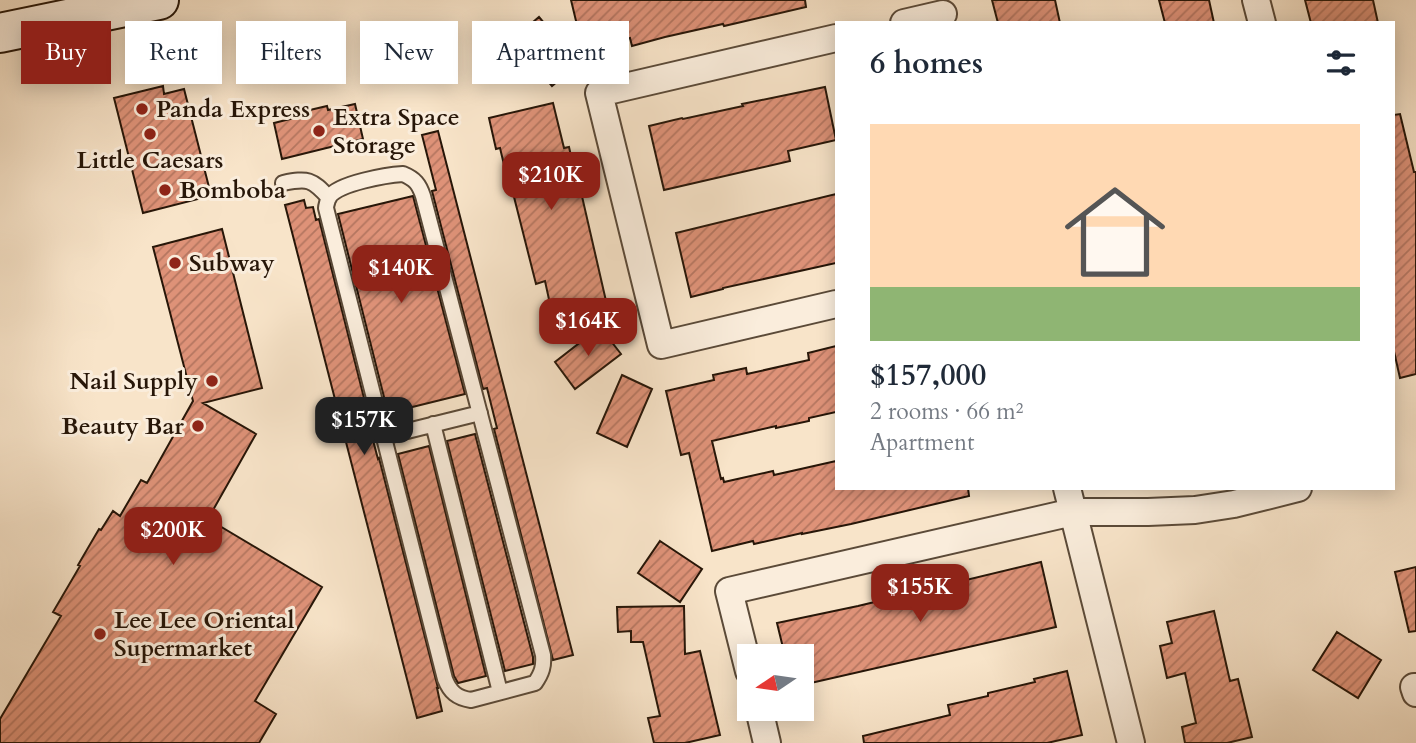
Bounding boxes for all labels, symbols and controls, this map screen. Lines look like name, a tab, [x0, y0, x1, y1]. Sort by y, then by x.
chip: Buy	[21, 21, 111, 84]
chip: Rent	[125, 21, 222, 84]
chip: Filters	[236, 21, 346, 84]
chip: New	[360, 21, 458, 84]
chip: Apartment	[472, 21, 629, 84]
text: 6 homes	[870, 43, 983, 84]
icon: filters	[1322, 44, 1360, 82]
place label: Panda Express	[156, 93, 310, 126]
marker: Panda Express	[134, 101, 150, 117]
place label: Extra Space Storage	[333, 101, 460, 162]
marker: Extra Space Storage	[311, 123, 327, 139]
marker: Little Caesars	[142, 126, 158, 142]
place label: Little Caesars	[77, 144, 223, 177]
pin: $210K	[502, 152, 600, 212]
text: $210K	[518, 159, 584, 190]
icon: home	[1052, 169, 1178, 295]
place label: Bomboba	[179, 174, 286, 207]
marker: Bomboba	[157, 182, 173, 198]
pin: $140K	[352, 246, 450, 305]
place label: Subway	[189, 247, 275, 280]
text: $140K	[368, 252, 434, 283]
marker: Subway	[167, 255, 183, 271]
pin: $164K	[539, 298, 637, 358]
text: $164K	[555, 305, 621, 336]
text: $157,000	[870, 355, 986, 396]
place label: Nail Supply	[69, 365, 198, 398]
marker: Nail Supply	[204, 373, 220, 389]
text: 2 rooms · 66 m²	[870, 396, 1023, 427]
pin: $157K	[315, 398, 413, 457]
text: $157K	[331, 404, 397, 435]
place label: Beauty Bar	[61, 410, 184, 443]
marker: Beauty Bar	[190, 418, 206, 434]
text: Apartment	[870, 427, 974, 458]
pin: $200K	[124, 508, 222, 567]
text: $200K	[140, 514, 206, 545]
pin: $155K	[871, 564, 969, 624]
text: $155K	[887, 571, 953, 602]
place label: Lee Lee Oriental Supermarket	[114, 604, 294, 665]
marker: Lee Lee Oriental Supermarket	[92, 626, 108, 642]
north arrow	[737, 644, 814, 721]
map controls	[737, 644, 814, 721]

